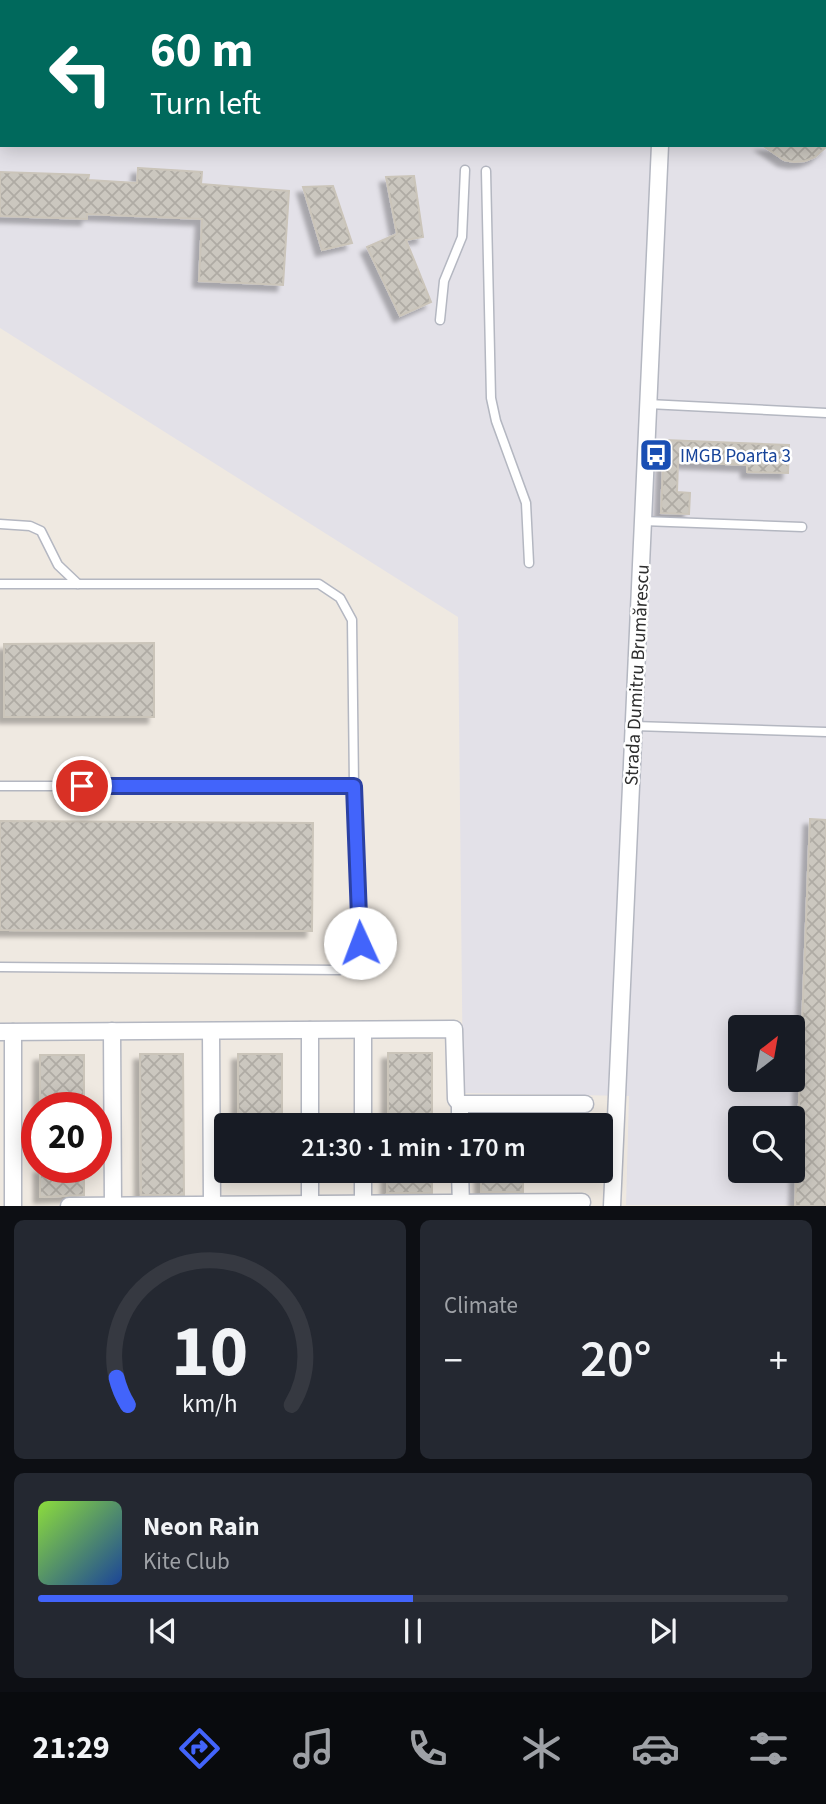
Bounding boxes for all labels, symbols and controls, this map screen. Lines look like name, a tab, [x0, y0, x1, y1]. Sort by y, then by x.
text: 60 m	[150, 16, 254, 86]
icon: left	[35, 28, 126, 119]
text: Turn left	[150, 81, 261, 127]
bus stop icon: IMGB Poarta 3	[637, 436, 675, 474]
place label: IMGB Poarta 3	[680, 443, 791, 470]
street label: Strada Dumitru Brumărescu	[618, 564, 657, 786]
pin	[52, 756, 112, 816]
icon: arrive	[63, 767, 101, 805]
position arrow	[323, 906, 397, 980]
north arrow	[728, 1015, 805, 1092]
map controls	[728, 1015, 805, 1183]
speed limit sign: 20	[21, 1092, 112, 1183]
button: search	[728, 1106, 805, 1183]
text: 21:30 · 1 min · 170 m	[301, 1129, 526, 1166]
text: Climate	[444, 1289, 518, 1322]
text: 10	[172, 1301, 248, 1405]
text: 20°	[580, 1323, 652, 1397]
text: −	[444, 1334, 463, 1388]
text: +	[769, 1334, 788, 1388]
text: km/h	[182, 1386, 238, 1422]
text: Neon Rain	[143, 1508, 260, 1545]
text: Kite Club	[143, 1545, 230, 1578]
icon: previous	[144, 1612, 182, 1650]
icon: pause	[394, 1612, 432, 1650]
icon: next	[644, 1612, 682, 1650]
icon: directions	[175, 1724, 224, 1773]
icon: music	[289, 1724, 338, 1773]
icon: phone	[403, 1724, 452, 1773]
icon: climate	[517, 1724, 566, 1773]
icon: car	[631, 1724, 680, 1773]
icon: filters	[744, 1724, 793, 1773]
text: 21:29	[32, 1725, 110, 1771]

